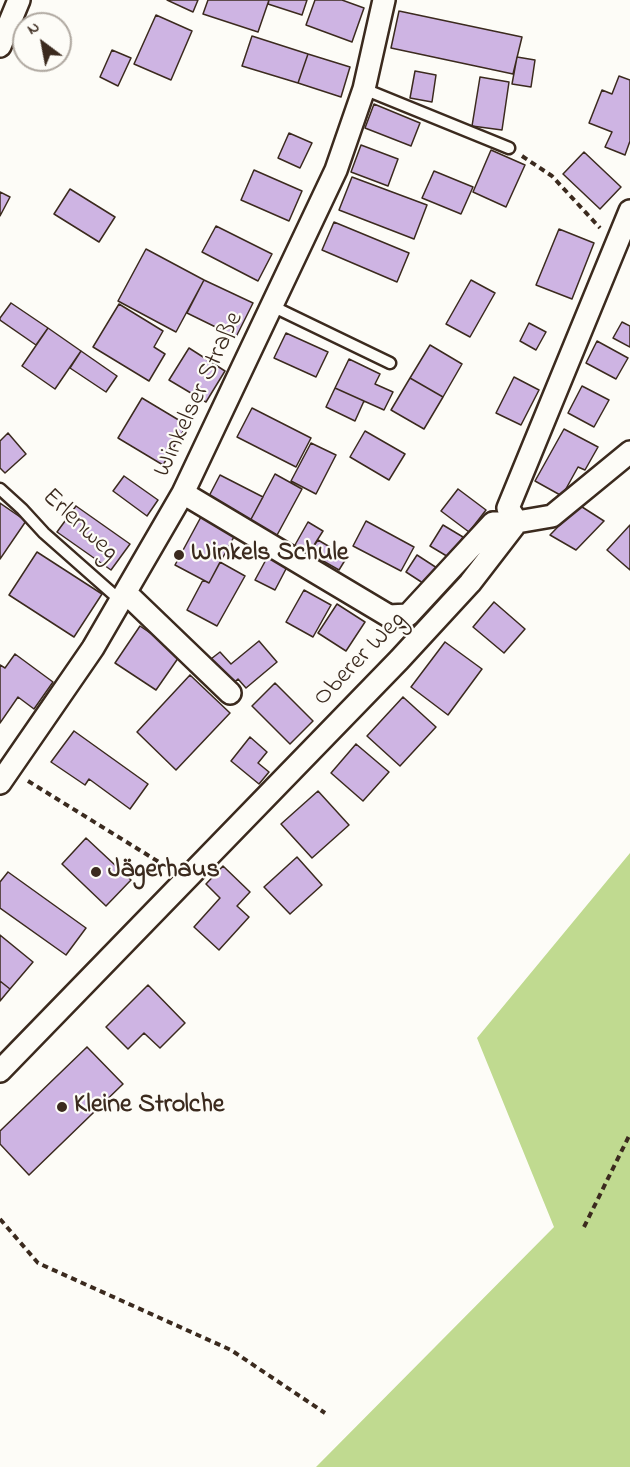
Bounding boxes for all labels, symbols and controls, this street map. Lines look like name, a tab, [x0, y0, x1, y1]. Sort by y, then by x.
north arrow	[12, 12, 72, 72]
text: N	[23, 15, 44, 41]
street label: Winkelser Straße	[148, 307, 252, 483]
street label: Erlenweg	[34, 483, 124, 569]
place label: Winkels Schule	[191, 539, 348, 571]
marker: Winkels Schule	[172, 548, 186, 562]
street label: Oberer Weg	[308, 606, 414, 714]
place label: Jägerhaus	[108, 856, 220, 888]
marker: Jägerhaus	[89, 865, 103, 879]
place label: Kleine Strolche	[74, 1091, 224, 1123]
marker: Kleine Strolche	[55, 1100, 69, 1114]

